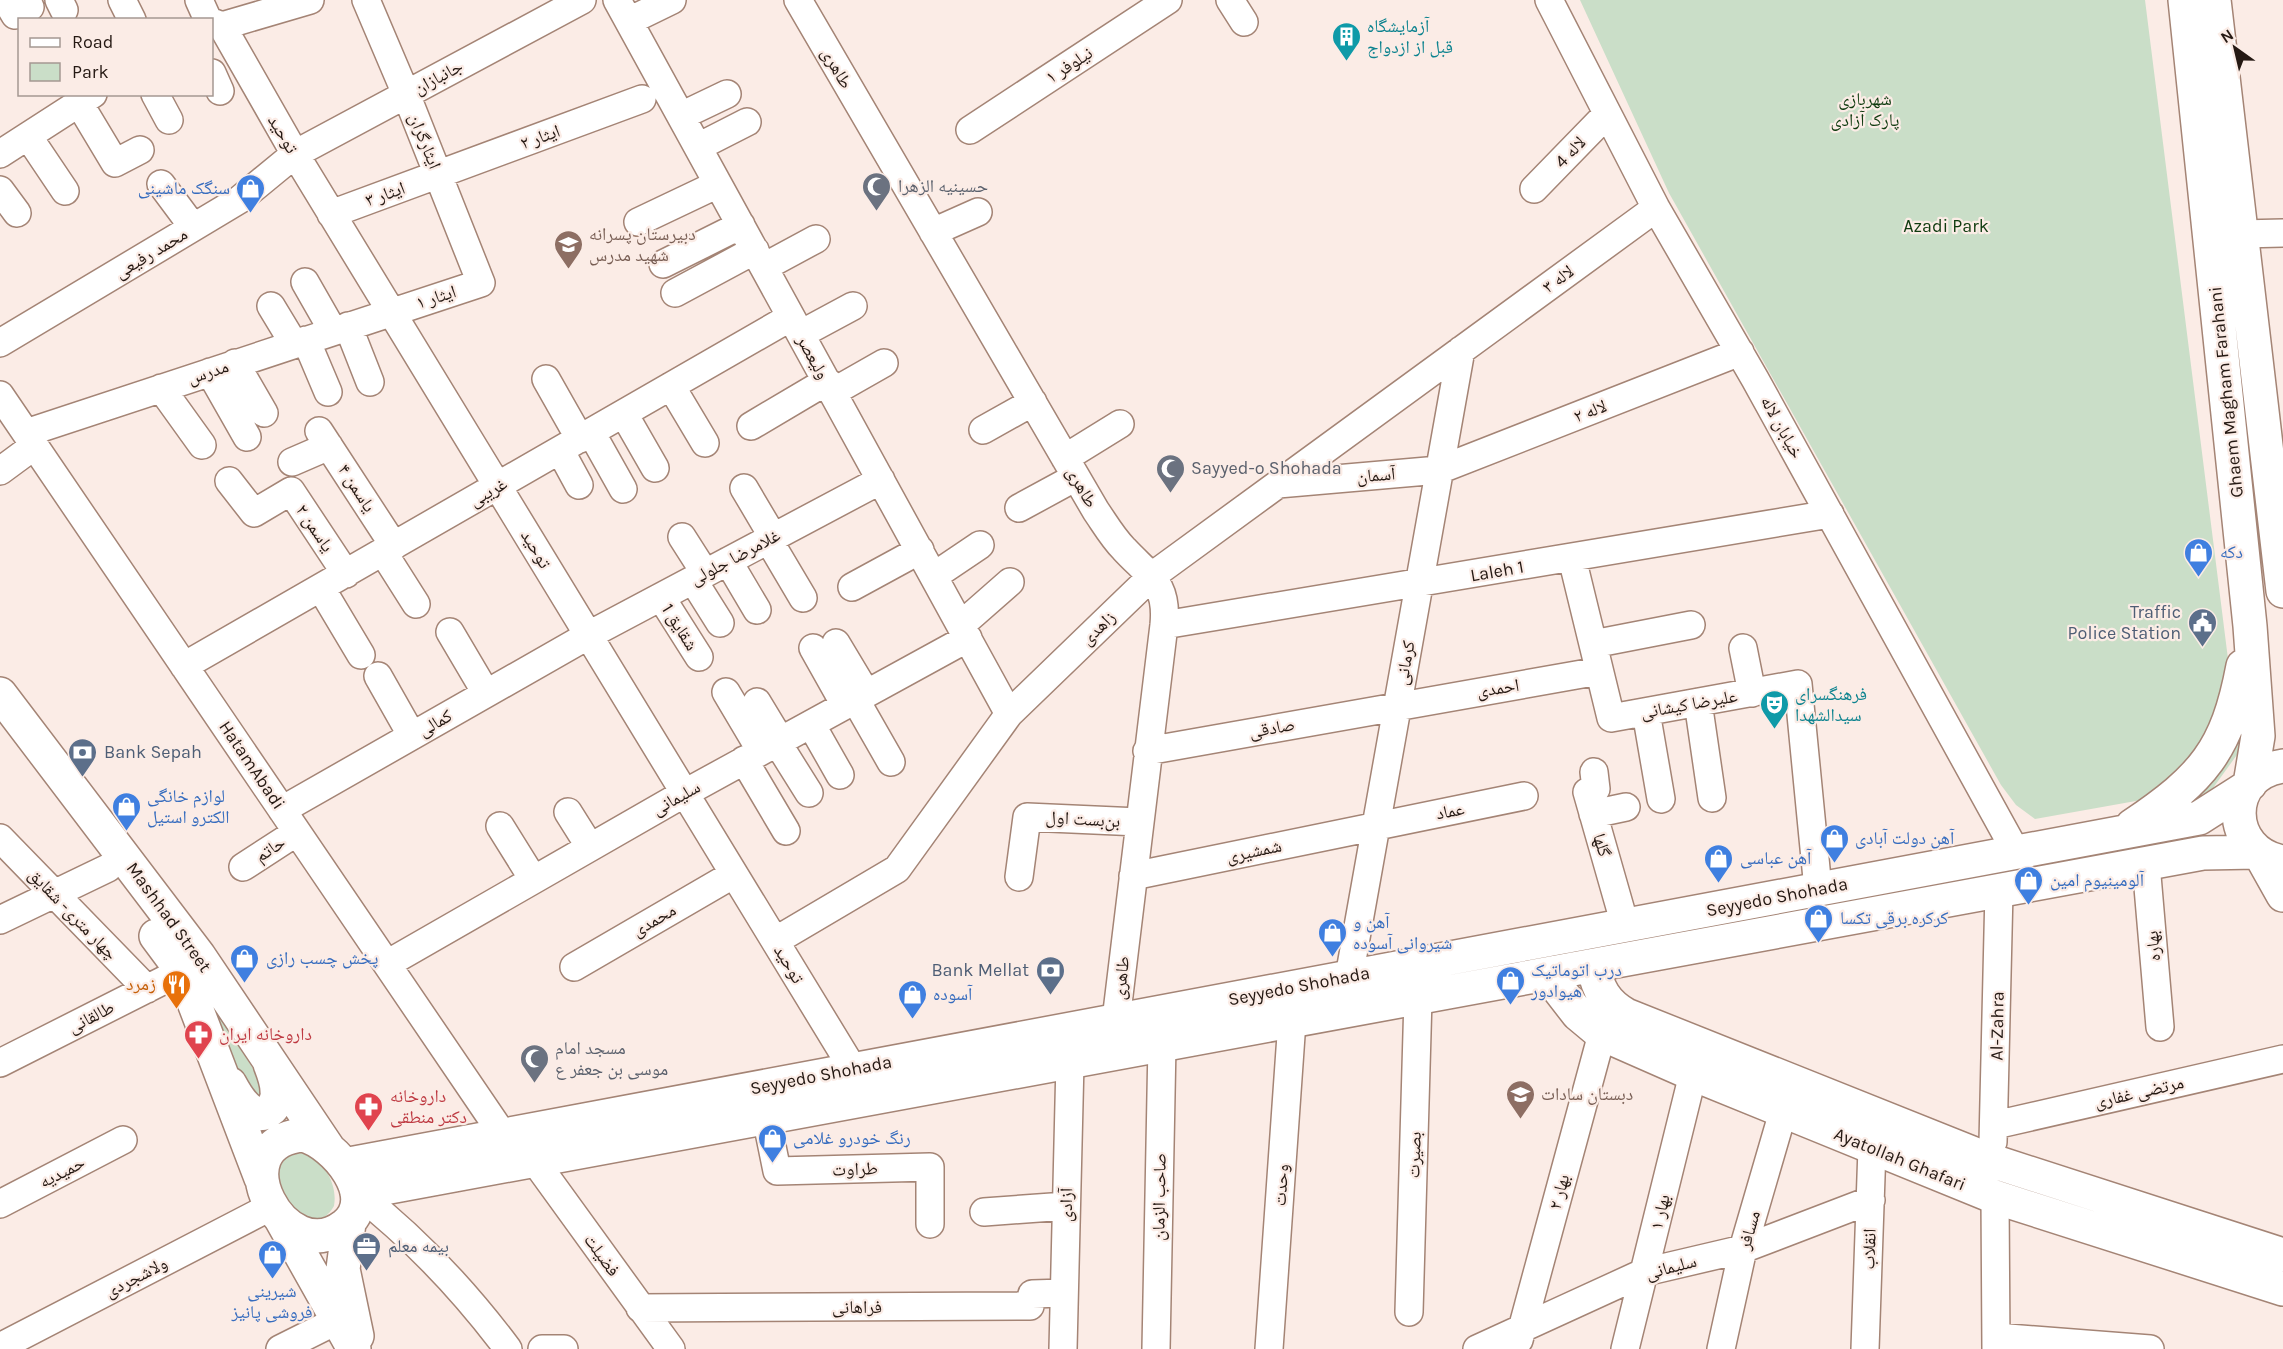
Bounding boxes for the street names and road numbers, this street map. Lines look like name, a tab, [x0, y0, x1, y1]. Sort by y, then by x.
street label: نیلوفر ۱	[1041, 42, 1097, 88]
street label: طاهری	[816, 43, 858, 93]
street label: جانبازان	[410, 55, 466, 99]
street label: ایثارگران	[404, 110, 446, 172]
street label: توحید	[263, 111, 303, 157]
street label: ایثار ۲	[517, 120, 563, 154]
street label: لاله 4	[1550, 132, 1590, 172]
street label: ایثار ۳	[362, 177, 408, 211]
street label: محمد رفیعی	[111, 223, 191, 283]
street label: لاله ۳	[1538, 260, 1578, 298]
street label: ایثار ۱	[413, 280, 459, 314]
street label: Ghaem Magham Farahani	[2204, 285, 2248, 499]
street label: ولیعصر	[791, 330, 834, 383]
street label: مدرس	[185, 355, 231, 389]
street label: خیابان لاله	[1756, 392, 1808, 462]
street label: لاله ۲	[1570, 395, 1610, 427]
street label: یاسمن ۴	[333, 460, 381, 516]
street label: طاهری	[1061, 462, 1103, 512]
street label: آسمان	[1356, 462, 1397, 488]
street label: غریبی	[465, 472, 511, 512]
street label: یاسمن ۲	[291, 500, 339, 556]
street label: غلامرضا جلولی	[686, 524, 784, 590]
street label: توحید	[516, 526, 556, 572]
street label: Laleh 1	[1469, 556, 1525, 586]
street label: شقایق 1	[657, 599, 703, 655]
street label: زاهدی	[1076, 606, 1120, 650]
street label: کرمانی	[1390, 639, 1420, 687]
street label: احمدی	[1475, 674, 1521, 702]
street label: علیرضا کیشانی	[1639, 685, 1739, 723]
street label: کمالی	[414, 704, 456, 741]
street label: صادقی	[1247, 713, 1297, 743]
street label: HatamAbadi	[214, 716, 290, 814]
street label: سلیمانی	[648, 776, 704, 820]
street label: عماد	[1434, 797, 1466, 825]
street label: بن‌بست اول	[1045, 806, 1121, 832]
street label: حاتم	[251, 831, 290, 868]
street label: گلها	[1588, 831, 1616, 860]
street label: شمشیری	[1224, 834, 1284, 868]
street label: Mashhad Street	[122, 858, 216, 976]
street label: چهار متری- شقایق	[24, 864, 122, 964]
street label: Seyyedo Shohada	[1704, 872, 1850, 922]
street label: محمدی	[628, 899, 680, 941]
street label: بهاره	[2141, 930, 2165, 962]
street label: توحید	[769, 941, 809, 987]
street label: طاهری	[1108, 955, 1134, 1001]
street label: Seyyedo Shohada	[1226, 961, 1372, 1011]
street label: Al-Zahra	[1985, 991, 2009, 1061]
street label: طالقانی	[64, 996, 118, 1038]
street label: Seyyedo Shohada	[748, 1050, 894, 1100]
street label: مرتضی غفاری	[2092, 1071, 2186, 1113]
street label: Ayatollah Ghafari	[1831, 1123, 1969, 1195]
street label: بصیرت	[1402, 1131, 1426, 1179]
street label: حمیدیه	[36, 1151, 88, 1193]
street label: صاحب الزمان	[1147, 1153, 1171, 1241]
street label: طراوت	[832, 1157, 878, 1181]
street label: وحدت	[1269, 1163, 1293, 1207]
street label: بهار ۲	[1544, 1172, 1574, 1212]
street label: آزادی	[1055, 1187, 1077, 1222]
street label: بهار ۱	[1645, 1192, 1675, 1232]
street label: مسافر	[1733, 1208, 1765, 1253]
street label: انقلاب	[1857, 1228, 1881, 1270]
street label: فضیلت	[579, 1229, 625, 1281]
street label: سلیمانی	[1643, 1250, 1699, 1284]
street label: ولاشجردی	[101, 1252, 171, 1302]
street label: فراهانی	[832, 1296, 882, 1318]

